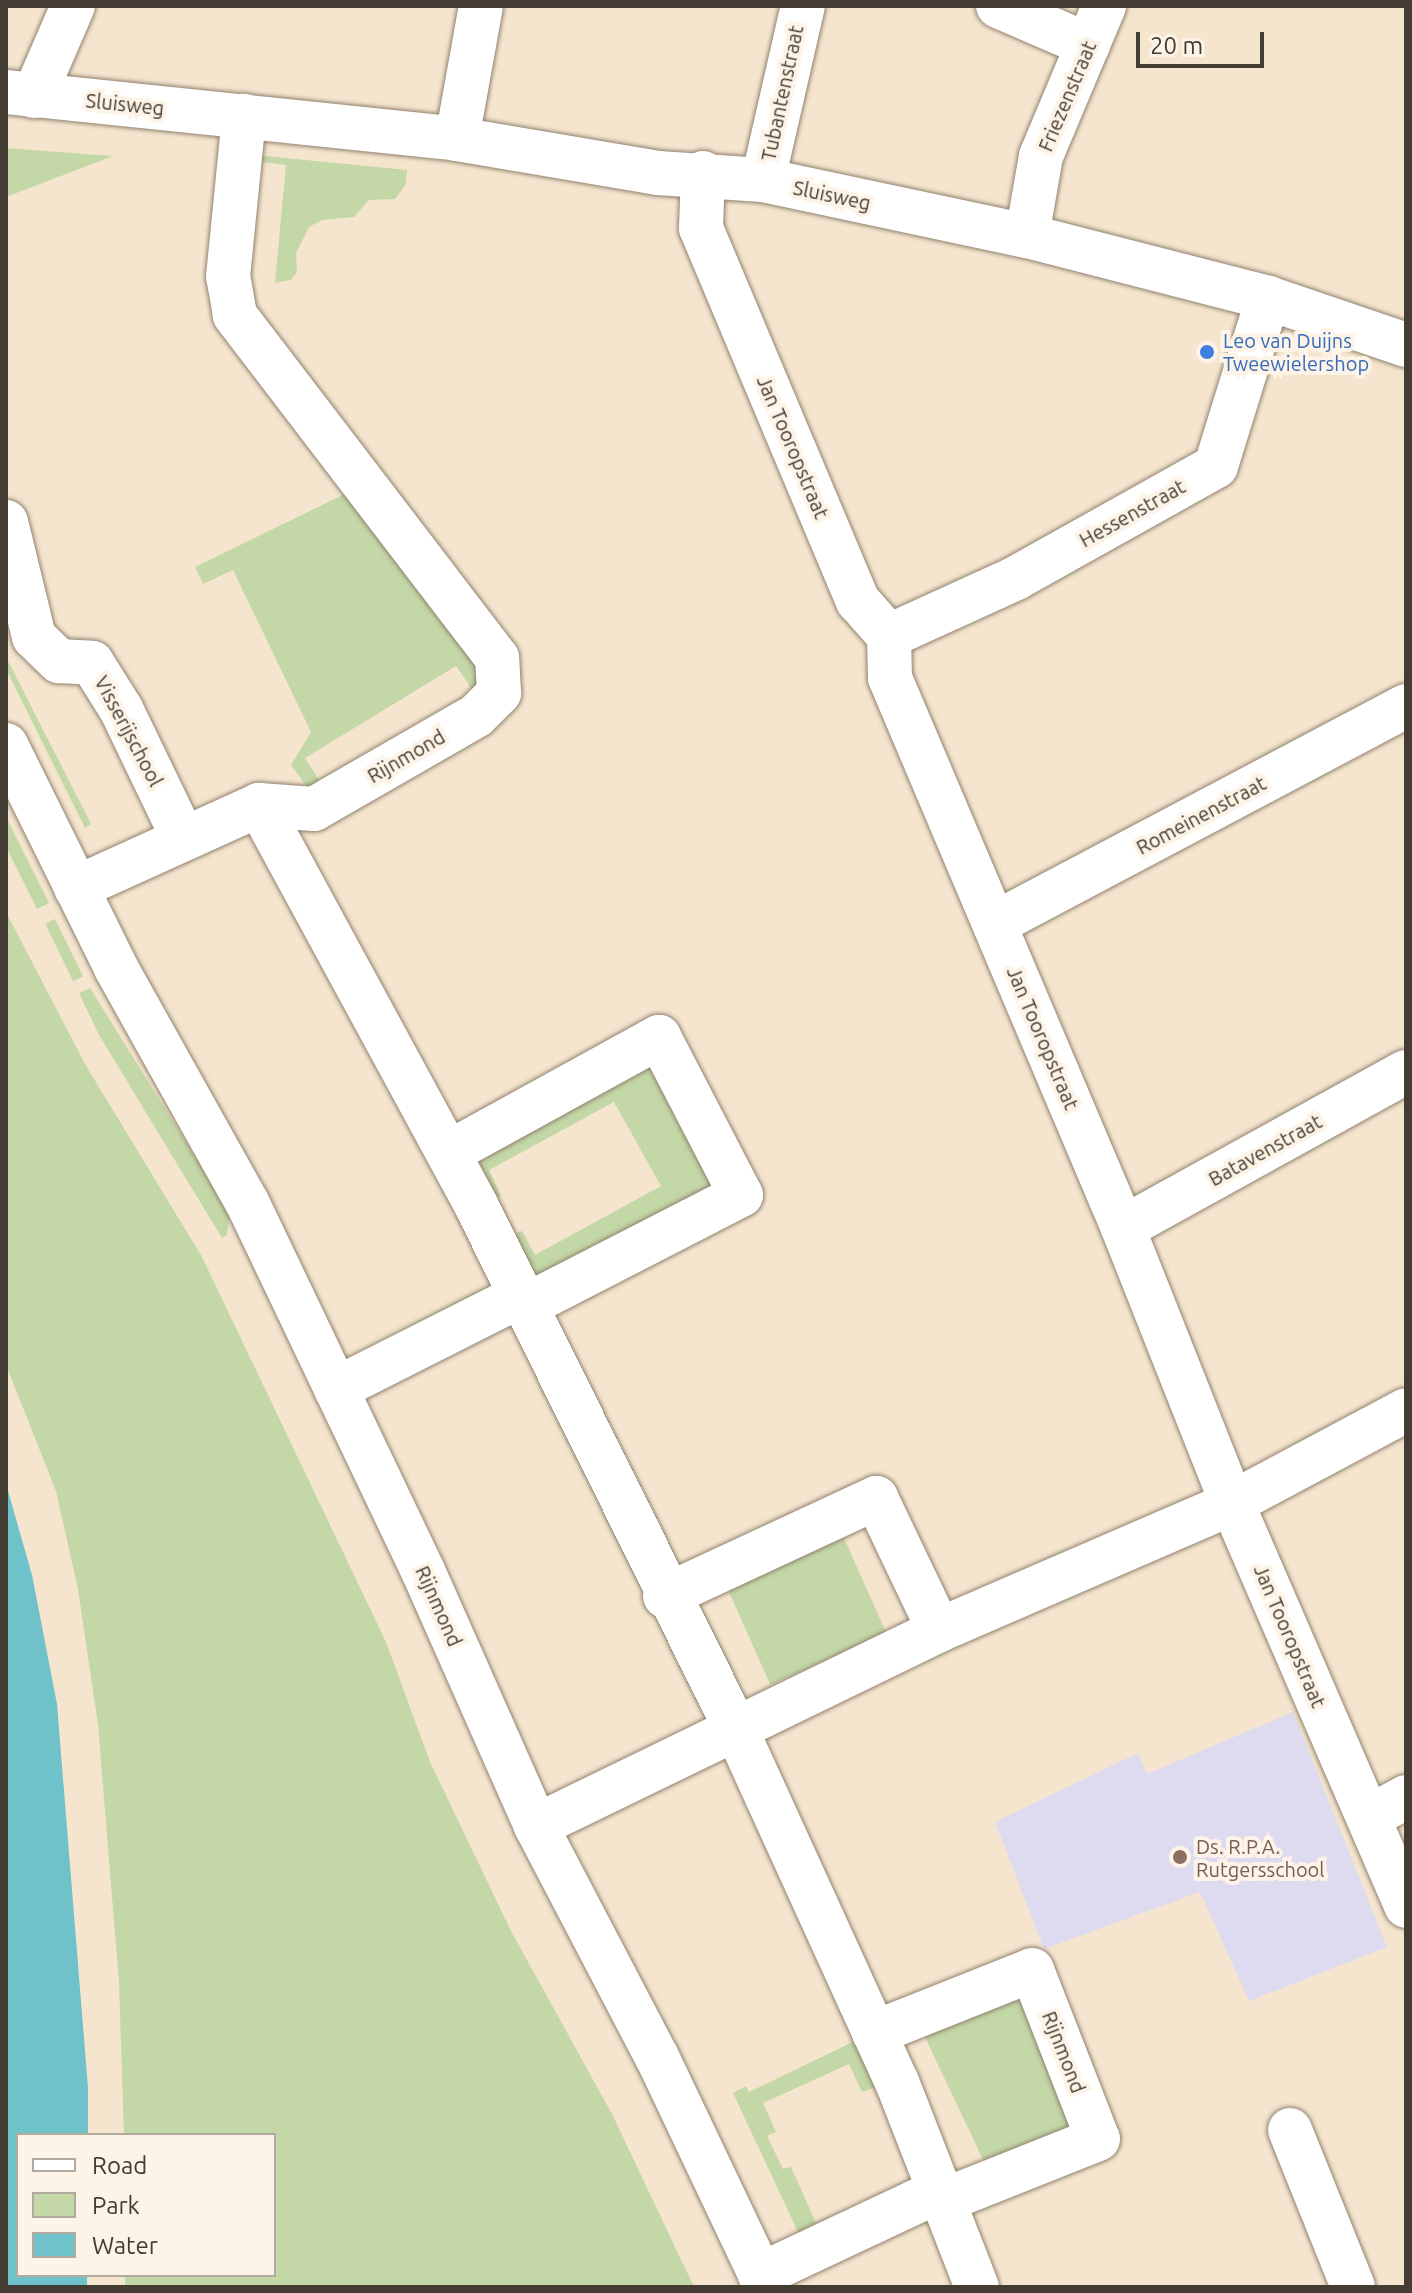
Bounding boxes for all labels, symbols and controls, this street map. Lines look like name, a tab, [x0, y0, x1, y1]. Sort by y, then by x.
scale bar	[1140, 16, 1268, 66]
street label: Tubantenstraat	[756, 23, 808, 163]
text: 20 m	[1150, 32, 1203, 59]
street label: Friezenstraat	[1033, 37, 1101, 155]
street label: Sluisweg	[85, 88, 165, 120]
street label: Sluisweg	[791, 175, 873, 215]
place label: Leo van Duijns Tweewielershop	[1223, 328, 1369, 375]
marker: Leo van Duijns Tweewielershop	[1198, 343, 1216, 361]
street label: Jan Tooropstraat	[752, 372, 834, 522]
street label: Hessenstraat	[1075, 474, 1189, 552]
street label: Visserijschool	[90, 672, 168, 790]
street label: Rijnmond	[363, 724, 449, 788]
street label: Romeinenstraat	[1132, 771, 1270, 859]
street label: Jan Tooropstraat	[1002, 963, 1084, 1113]
street label: Batavenstraat	[1204, 1109, 1326, 1191]
street label: Jan Tooropstraat	[1249, 1561, 1331, 1711]
street label: Rijnmond	[411, 1562, 467, 1650]
place label: Ds. R.P.A. Rutgersschool	[1196, 1834, 1325, 1881]
marker: Ds. R.P.A. Rutgersschool	[1171, 1848, 1189, 1866]
street label: Rijnmond	[1037, 2008, 1091, 2096]
legend	[16, 2133, 276, 2277]
text: Road	[92, 2152, 147, 2179]
text: Park	[92, 2192, 140, 2219]
text: Water	[92, 2232, 158, 2259]

